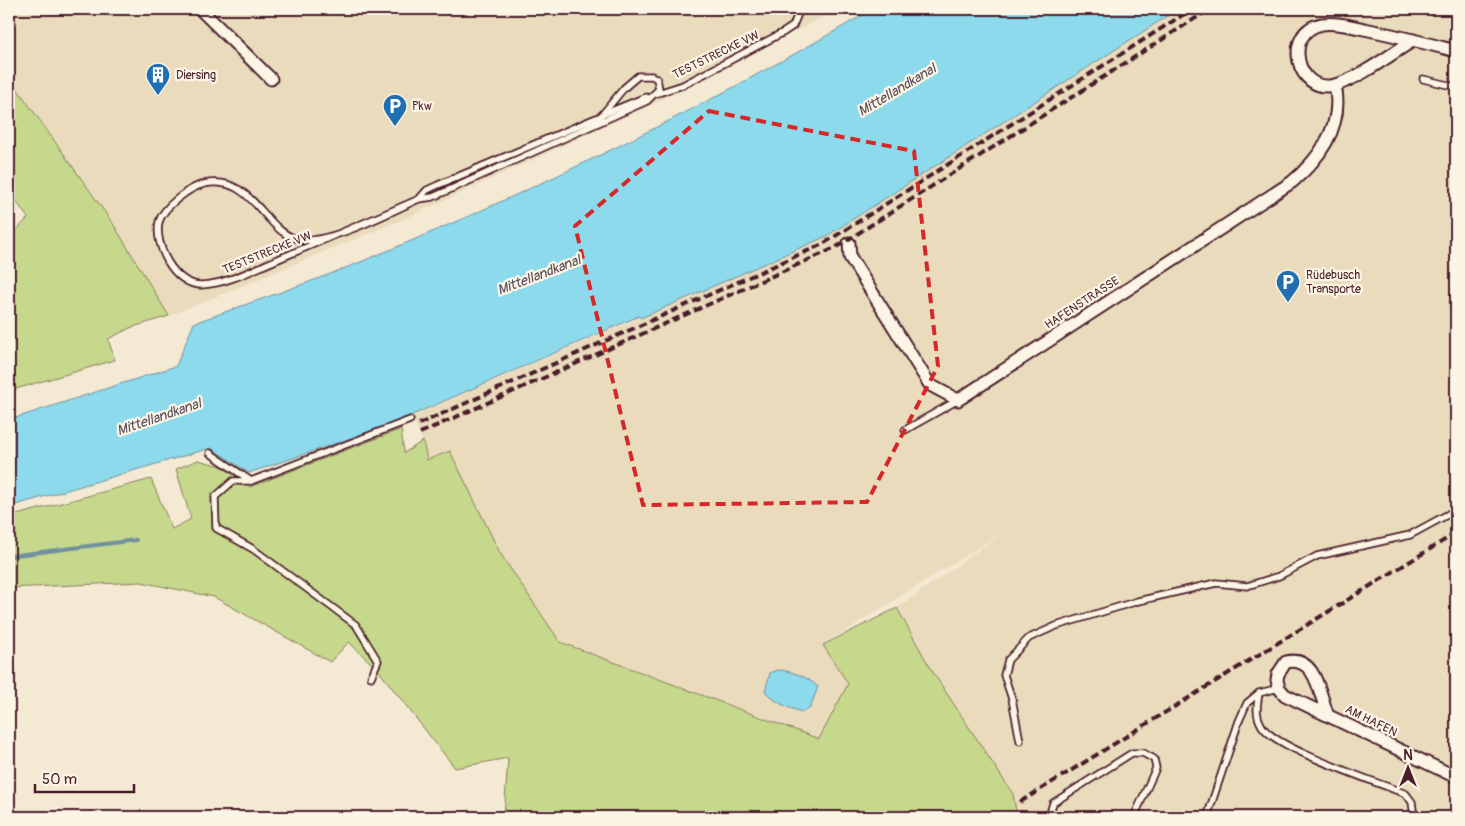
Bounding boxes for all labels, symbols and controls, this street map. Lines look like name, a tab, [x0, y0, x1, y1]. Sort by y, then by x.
street label: TESTSTRECKE VW	[670, 28, 762, 82]
water label: Mittellandkanal	[855, 59, 941, 120]
building icon: Diersing	[145, 62, 171, 96]
place label: Diersing	[176, 68, 216, 83]
parking icon: Pkw	[382, 93, 408, 127]
place label: Pkw	[412, 99, 432, 114]
street label: TESTSTRECKE VW	[220, 228, 314, 278]
water label: Mittellandkanal	[495, 251, 585, 299]
place label: Rüdebusch Transporte	[1306, 268, 1361, 297]
parking icon: Rüdebusch Transporte	[1275, 269, 1301, 303]
street label: HAFENSTRASSE	[1042, 273, 1122, 333]
water label: Mittellandkanal	[115, 394, 205, 439]
street label: AM HAFEN	[1342, 702, 1400, 740]
north arrow	[1382, 744, 1432, 794]
text: N	[1403, 747, 1413, 764]
scale bar	[35, 761, 134, 793]
text: 50 m	[42, 770, 77, 789]

